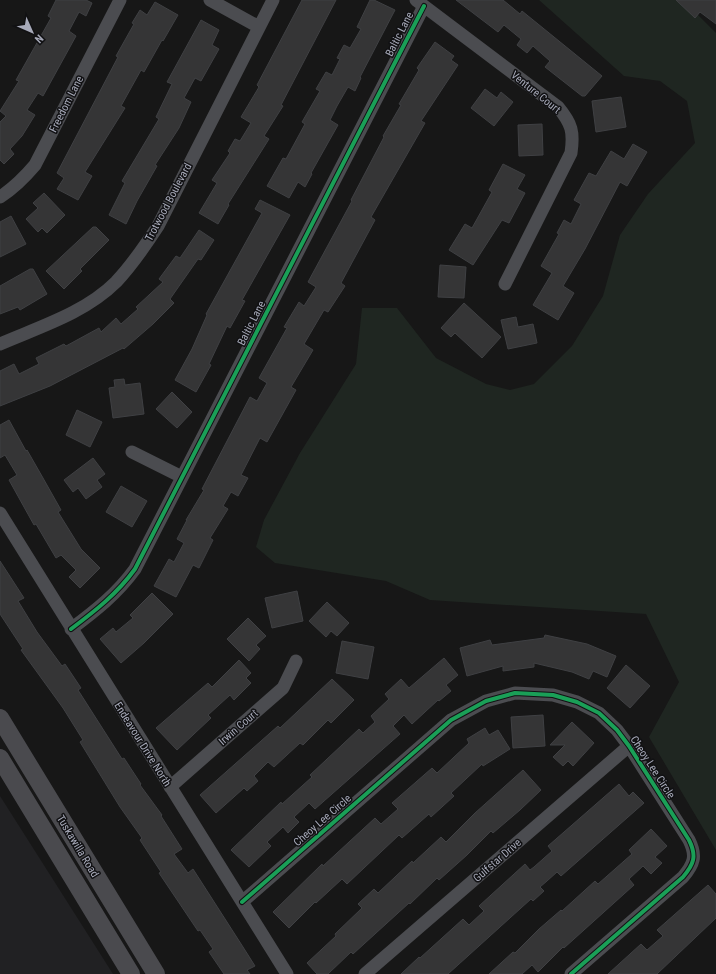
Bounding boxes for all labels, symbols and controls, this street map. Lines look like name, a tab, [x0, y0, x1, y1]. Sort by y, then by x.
street label: Baltic Lane	[383, 10, 416, 59]
north arrow	[12, 12, 52, 52]
text: N	[32, 32, 46, 46]
street label: Venture Court	[508, 68, 563, 116]
street label: Freedom Lane	[47, 74, 86, 135]
street label: Trotwood Boulevard	[142, 161, 195, 244]
street label: Baltic Lane	[235, 299, 268, 348]
street label: Endeavour Drive North	[111, 700, 174, 789]
street label: Irwin Court	[216, 707, 261, 748]
street label: Cheoy Lee Circle	[627, 734, 678, 801]
street label: Cheoy Lee Circle	[291, 792, 354, 849]
street label: Tuskawilla Road	[54, 813, 101, 880]
street label: Gulfstar Drive	[471, 836, 524, 885]

